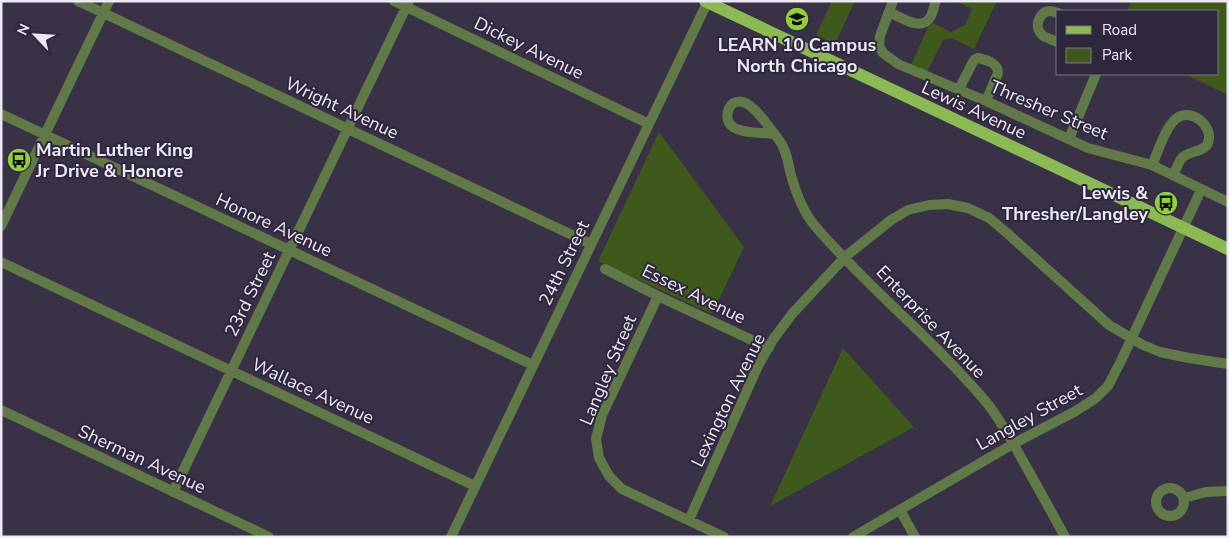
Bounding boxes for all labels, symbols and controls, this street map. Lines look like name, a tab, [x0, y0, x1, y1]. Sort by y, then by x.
school or university icon: LEARN 10 Campus North Chicago	[784, 6, 810, 32]
north arrow	[10, 10, 60, 60]
legend	[1056, 10, 1219, 75]
street label: Dickey Avenue	[470, 11, 588, 85]
text: Road	[1102, 20, 1137, 40]
text: N	[13, 21, 34, 38]
place label: LEARN 10 Campus North Chicago	[718, 33, 877, 78]
text: Park	[1102, 45, 1132, 65]
street label: Wright Avenue	[281, 71, 403, 145]
street label: Thresher Street	[986, 74, 1112, 146]
street label: Lewis Avenue	[918, 75, 1030, 145]
place label: Martin Luther King Jr Drive & Honore	[35, 138, 193, 183]
bus stop icon: Martin Luther King Jr Drive & Honore	[6, 147, 32, 173]
place label: Lewis & Thresher/Langley	[1002, 181, 1149, 226]
street label: Honore Avenue	[212, 188, 336, 262]
bus stop icon: Lewis & Thresher/Langley	[1153, 190, 1179, 216]
street label: 24th Street	[533, 216, 595, 310]
street label: 23rd Street	[219, 247, 281, 341]
street label: Essex Avenue	[638, 259, 750, 329]
street label: Enterprise Avenue	[871, 260, 991, 384]
street label: Langley Street	[574, 310, 642, 429]
street label: Lexington Avenue	[685, 329, 771, 471]
street label: Wallace Avenue	[248, 352, 378, 430]
street label: Langley Street	[972, 378, 1087, 456]
street label: Sherman Avenue	[74, 419, 210, 499]

